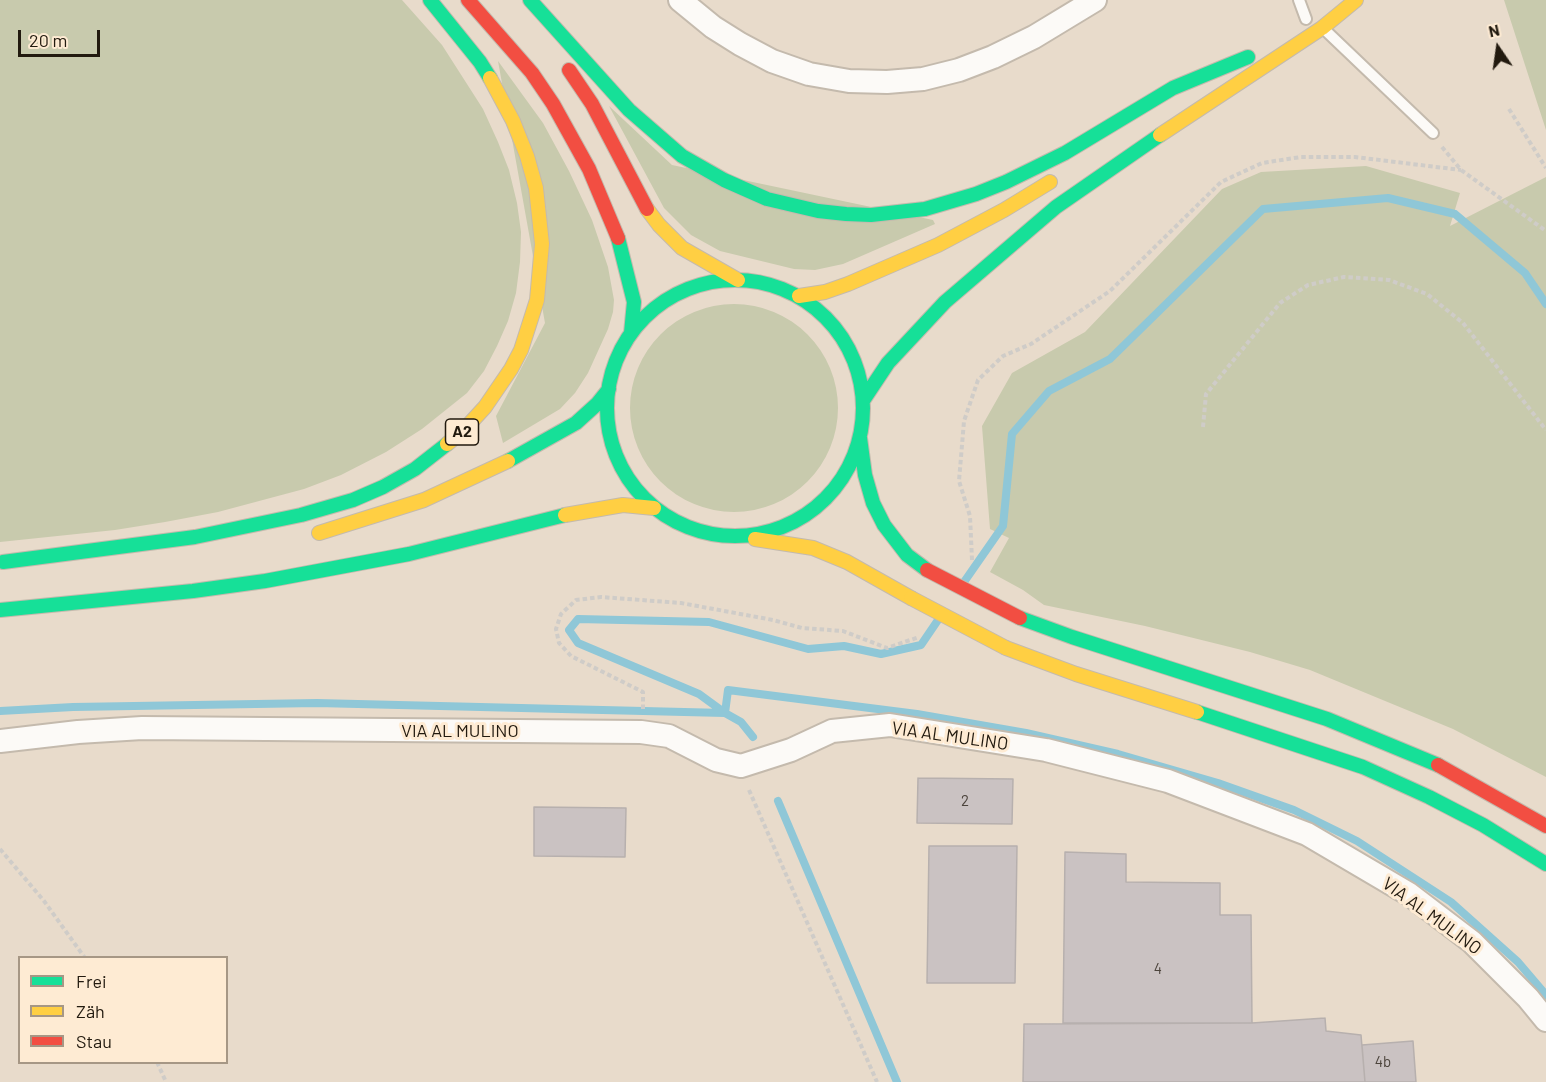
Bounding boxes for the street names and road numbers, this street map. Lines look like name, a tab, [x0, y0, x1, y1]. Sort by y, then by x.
road number: A2	[446, 419, 478, 445]
street label: VIA AL MULINO	[890, 717, 1010, 755]
street label: VIA AL MULINO	[401, 720, 519, 742]
street label: VIA AL MULINO	[1378, 873, 1486, 959]

